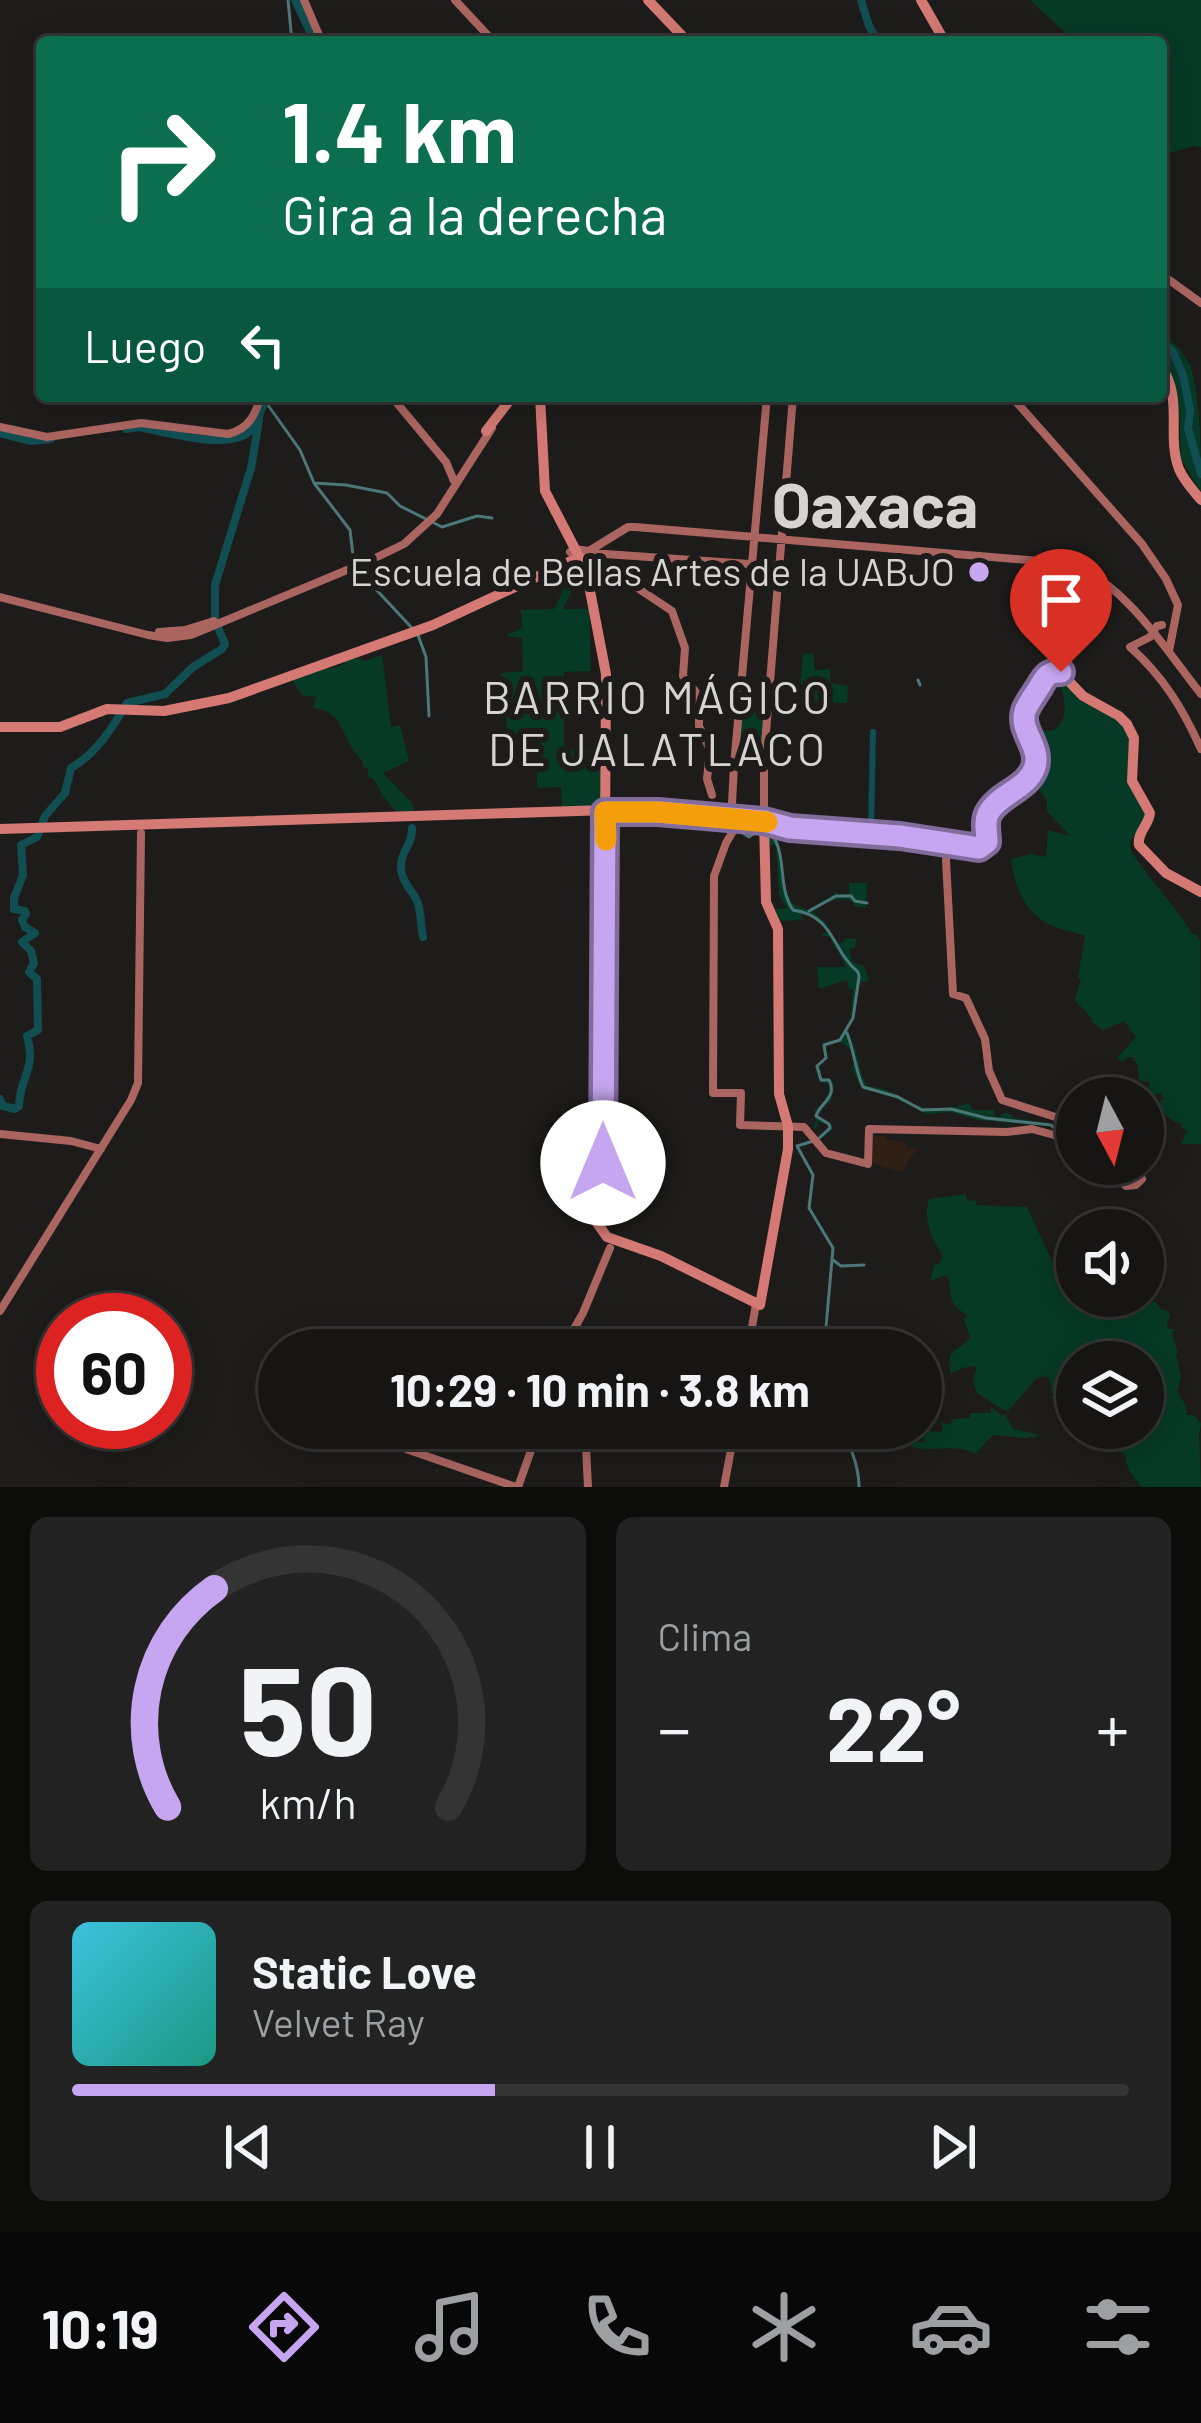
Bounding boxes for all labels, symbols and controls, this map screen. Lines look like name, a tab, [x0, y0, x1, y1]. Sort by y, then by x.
text: 1.4 km	[282, 79, 517, 180]
icon: right	[84, 84, 240, 240]
text: Gira a la derecha	[282, 181, 667, 246]
icon: left	[230, 312, 296, 378]
text: Luego	[84, 318, 206, 372]
district label: Oaxaca	[772, 465, 978, 541]
place label: Escuela de Bellas Artes de la UABJO	[350, 547, 955, 594]
pin	[1010, 549, 1112, 672]
marker: Escuela de Bellas Artes de la UABJO	[966, 559, 992, 585]
icon: arrive	[1028, 567, 1094, 633]
district label: BARRIO MÁGICO DE JALATLACO	[483, 669, 833, 775]
north arrow	[1056, 1077, 1164, 1185]
map controls	[1056, 1077, 1164, 1449]
position arrow	[540, 1100, 666, 1226]
button: sound	[1056, 1209, 1164, 1317]
speed limit sign: 60	[36, 1293, 192, 1449]
button: layers	[1056, 1341, 1164, 1449]
text: 10:29 · 10 min · 3.8 km	[390, 1362, 810, 1416]
text: Clima	[658, 1612, 752, 1659]
text: 50	[239, 1631, 377, 1781]
text: 22°	[826, 1672, 961, 1780]
text: −	[658, 1687, 691, 1766]
text: +	[1096, 1687, 1129, 1766]
text: km/h	[259, 1776, 356, 1828]
text: Static Love	[252, 1944, 477, 1998]
text: Velvet Ray	[252, 1998, 425, 2045]
icon: previous	[215, 2114, 281, 2180]
icon: pause	[567, 2114, 633, 2180]
icon: next	[920, 2114, 986, 2180]
icon: directions	[242, 2285, 326, 2369]
icon: music	[408, 2285, 492, 2369]
icon: phone	[575, 2285, 659, 2369]
icon: climate	[742, 2285, 826, 2369]
icon: car	[909, 2285, 993, 2369]
icon: filters	[1076, 2285, 1160, 2369]
text: 10:19	[41, 2295, 159, 2360]

